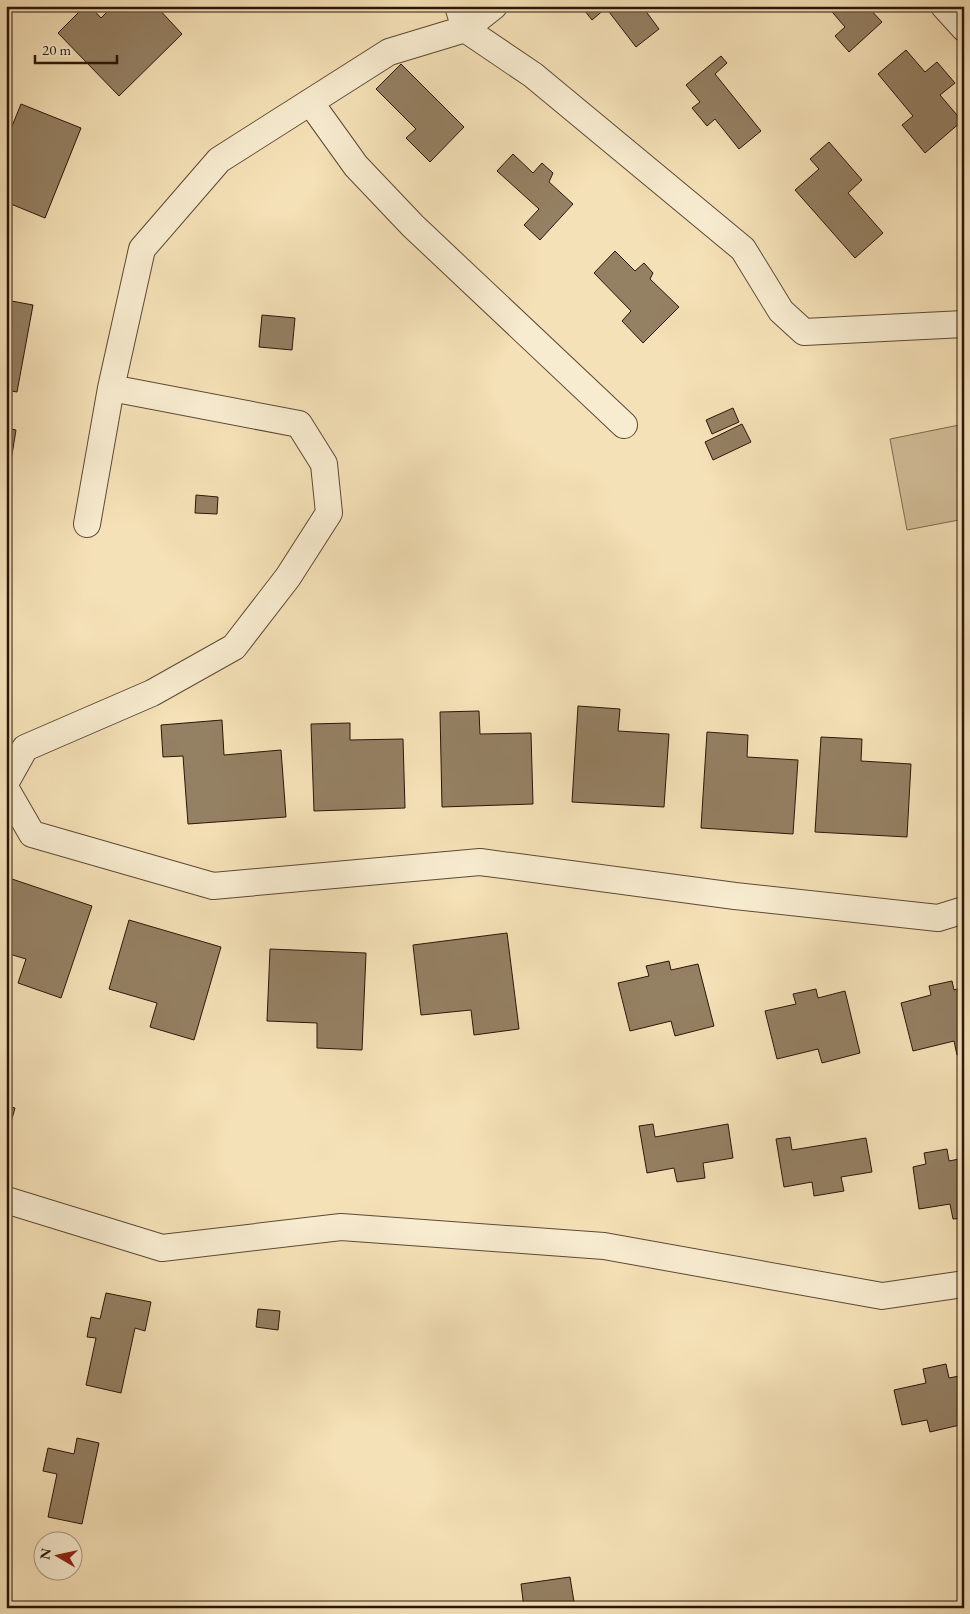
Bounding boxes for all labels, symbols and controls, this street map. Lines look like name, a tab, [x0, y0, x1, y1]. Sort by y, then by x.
scale bar	[35, 32, 118, 64]
text: 20 m	[42, 40, 71, 59]
north arrow	[32, 1532, 82, 1582]
text: N	[35, 1546, 55, 1561]

